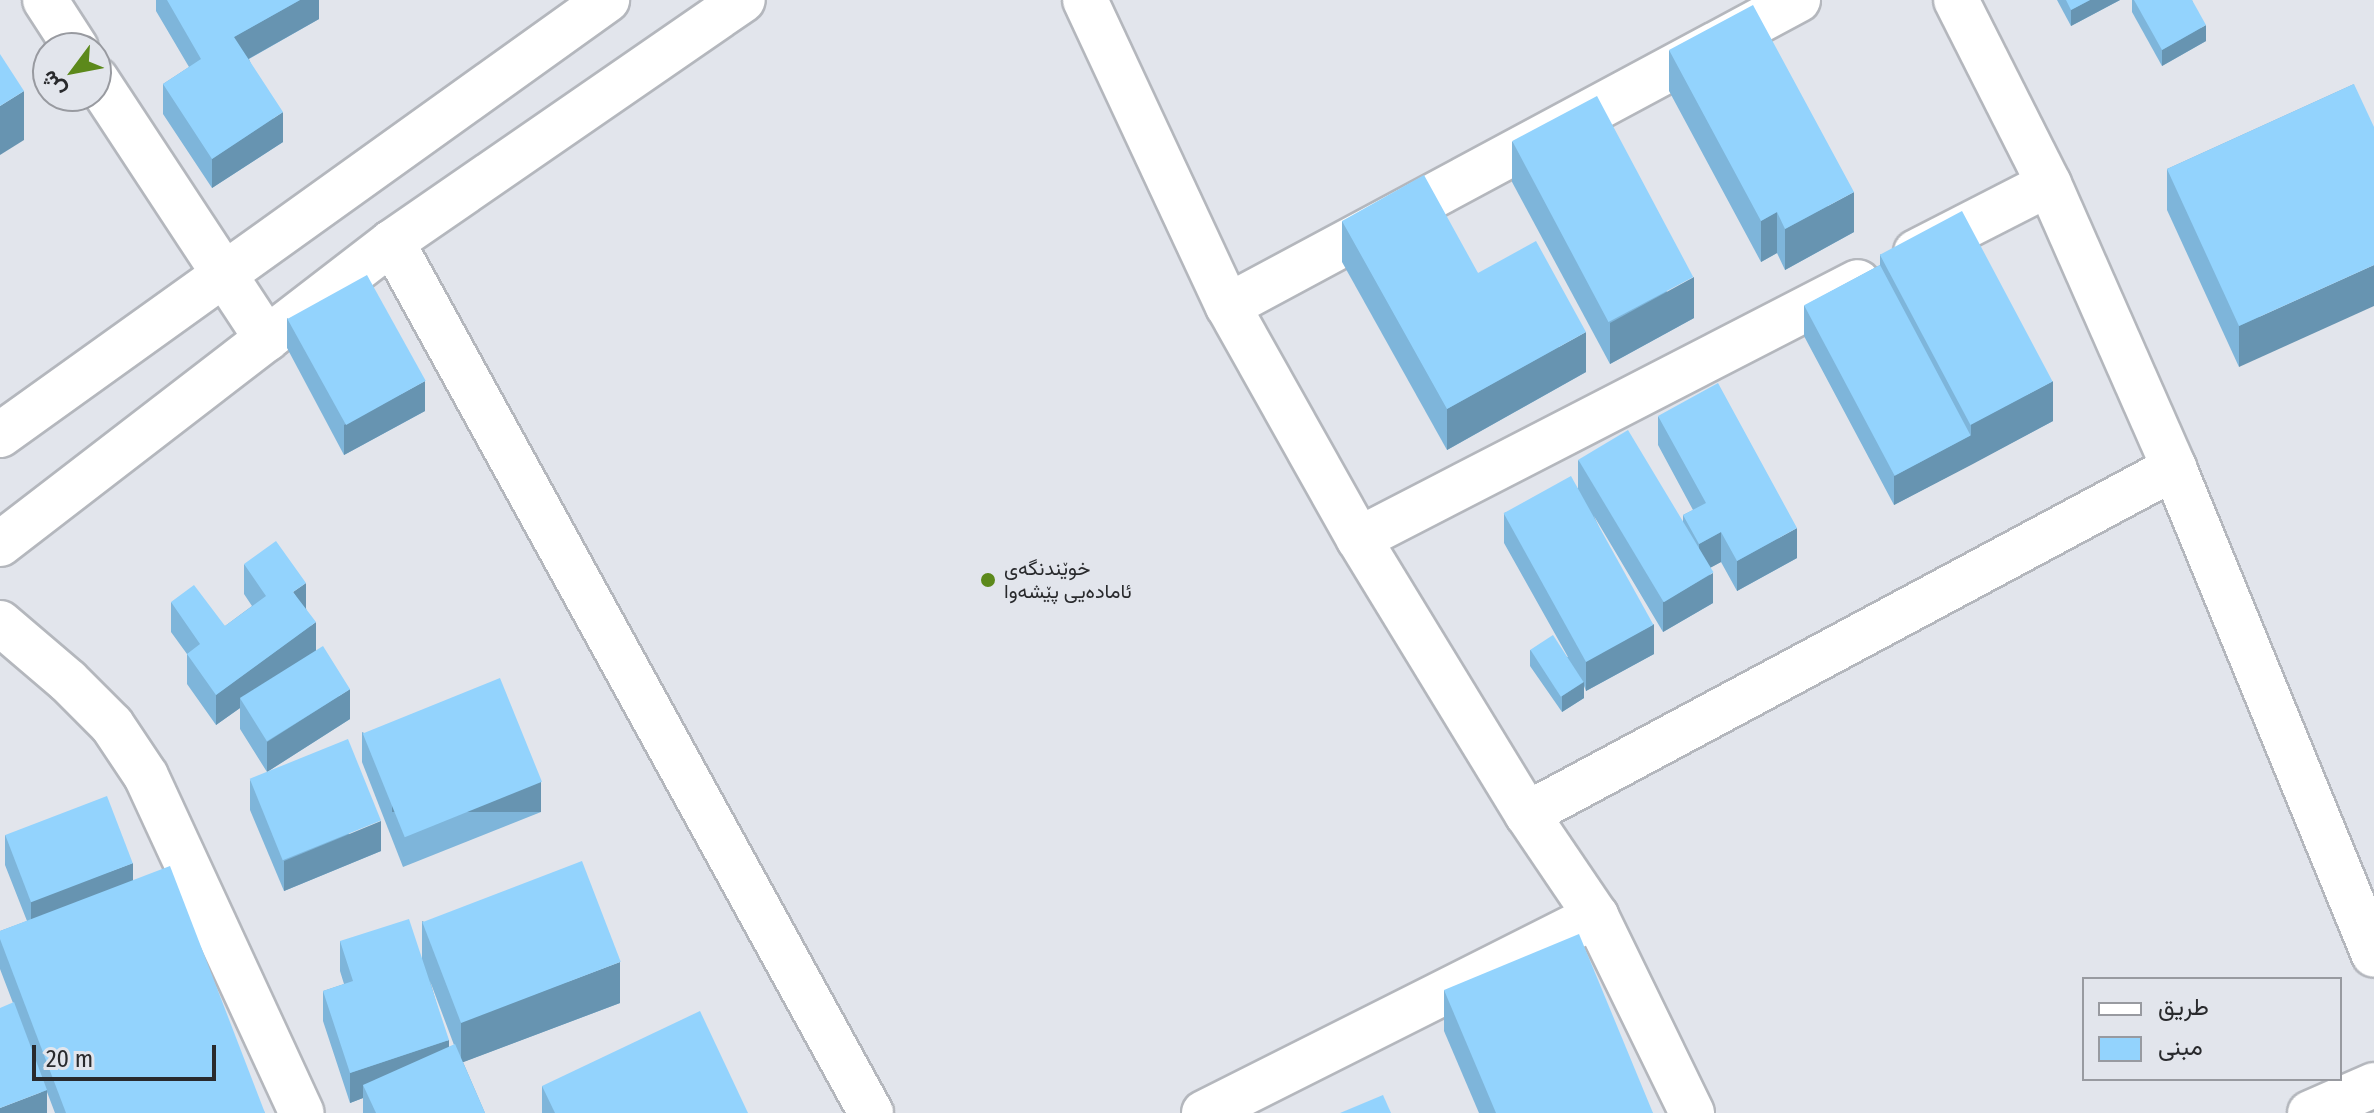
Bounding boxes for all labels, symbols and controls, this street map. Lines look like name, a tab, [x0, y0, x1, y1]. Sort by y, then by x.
north arrow	[32, 32, 112, 112]
text: ش	[34, 66, 71, 102]
place label: خوێندنگەی ئامادەیی پێشەوا	[1004, 556, 1132, 603]
marker: خوێندنگەی ئامادەیی پێشەوا	[979, 571, 997, 589]
legend	[2082, 977, 2342, 1081]
text: طريق	[2158, 993, 2209, 1021]
scale bar	[36, 1029, 220, 1079]
text: مبنى	[2158, 1033, 2203, 1061]
text: 20 m	[46, 1045, 93, 1073]

